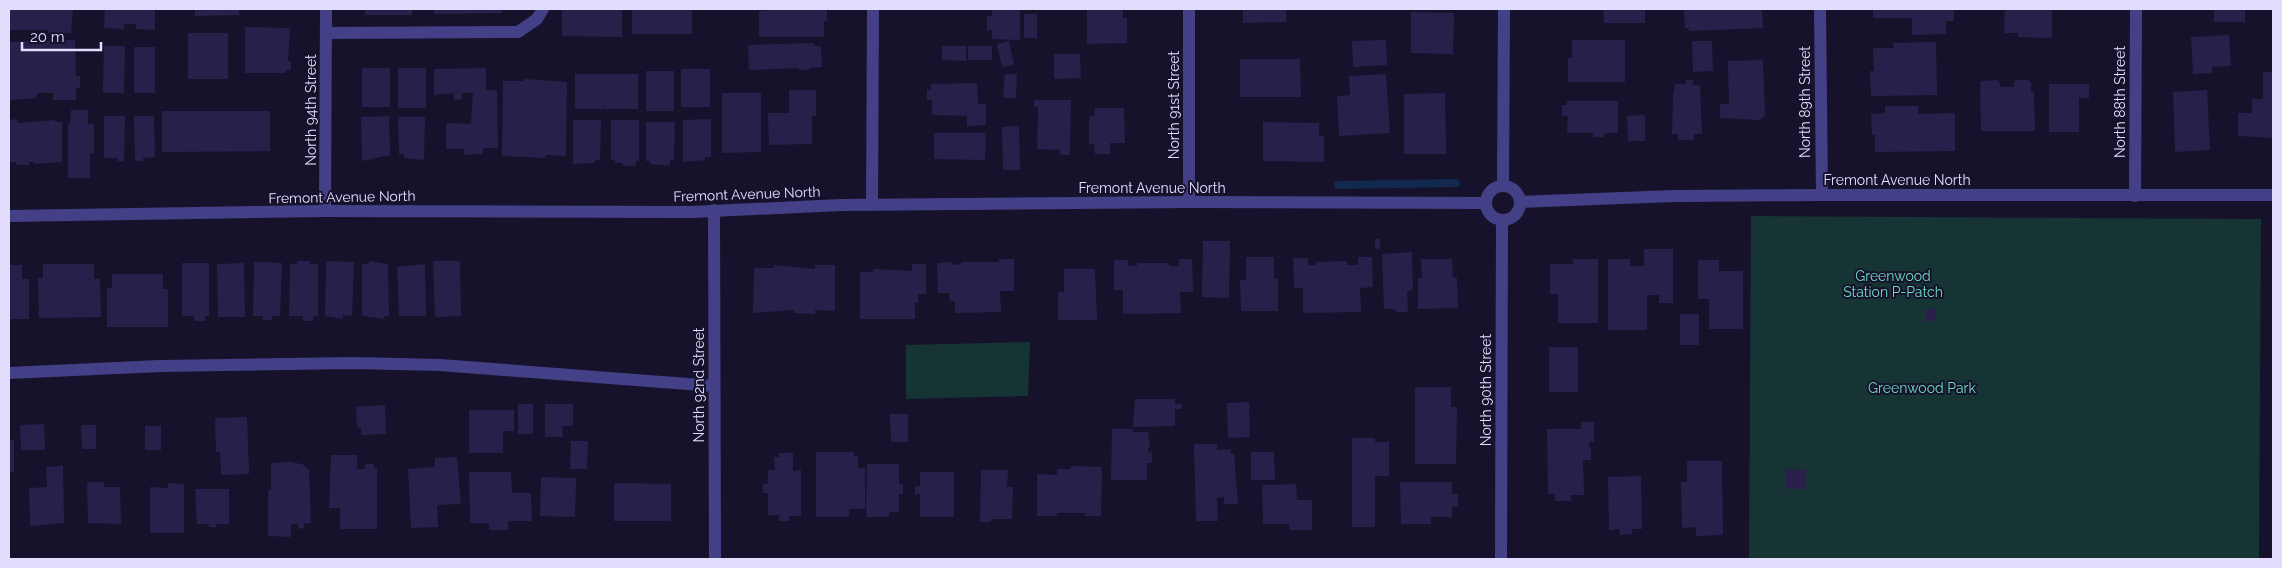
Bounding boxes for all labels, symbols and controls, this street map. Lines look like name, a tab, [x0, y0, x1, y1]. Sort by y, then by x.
scale bar	[22, 20, 101, 52]
text: 20 m	[30, 28, 65, 46]
street label: North 89th Street	[1797, 46, 1813, 158]
street label: North 88th Street	[2112, 46, 2128, 158]
street label: North 91st Street	[1166, 50, 1182, 159]
street label: North 94th Street	[303, 54, 319, 166]
street label: Fremont Avenue North	[1823, 172, 1971, 188]
street label: Fremont Avenue North	[1078, 180, 1226, 196]
street label: Fremont Avenue North	[673, 183, 821, 205]
street label: Fremont Avenue North	[268, 188, 416, 206]
park label: Greenwood Station P-Patch	[1843, 268, 1943, 300]
street label: North 92nd Street	[691, 327, 707, 443]
street label: North 90th Street	[1478, 334, 1494, 446]
park label: Greenwood Park	[1868, 380, 1976, 396]

